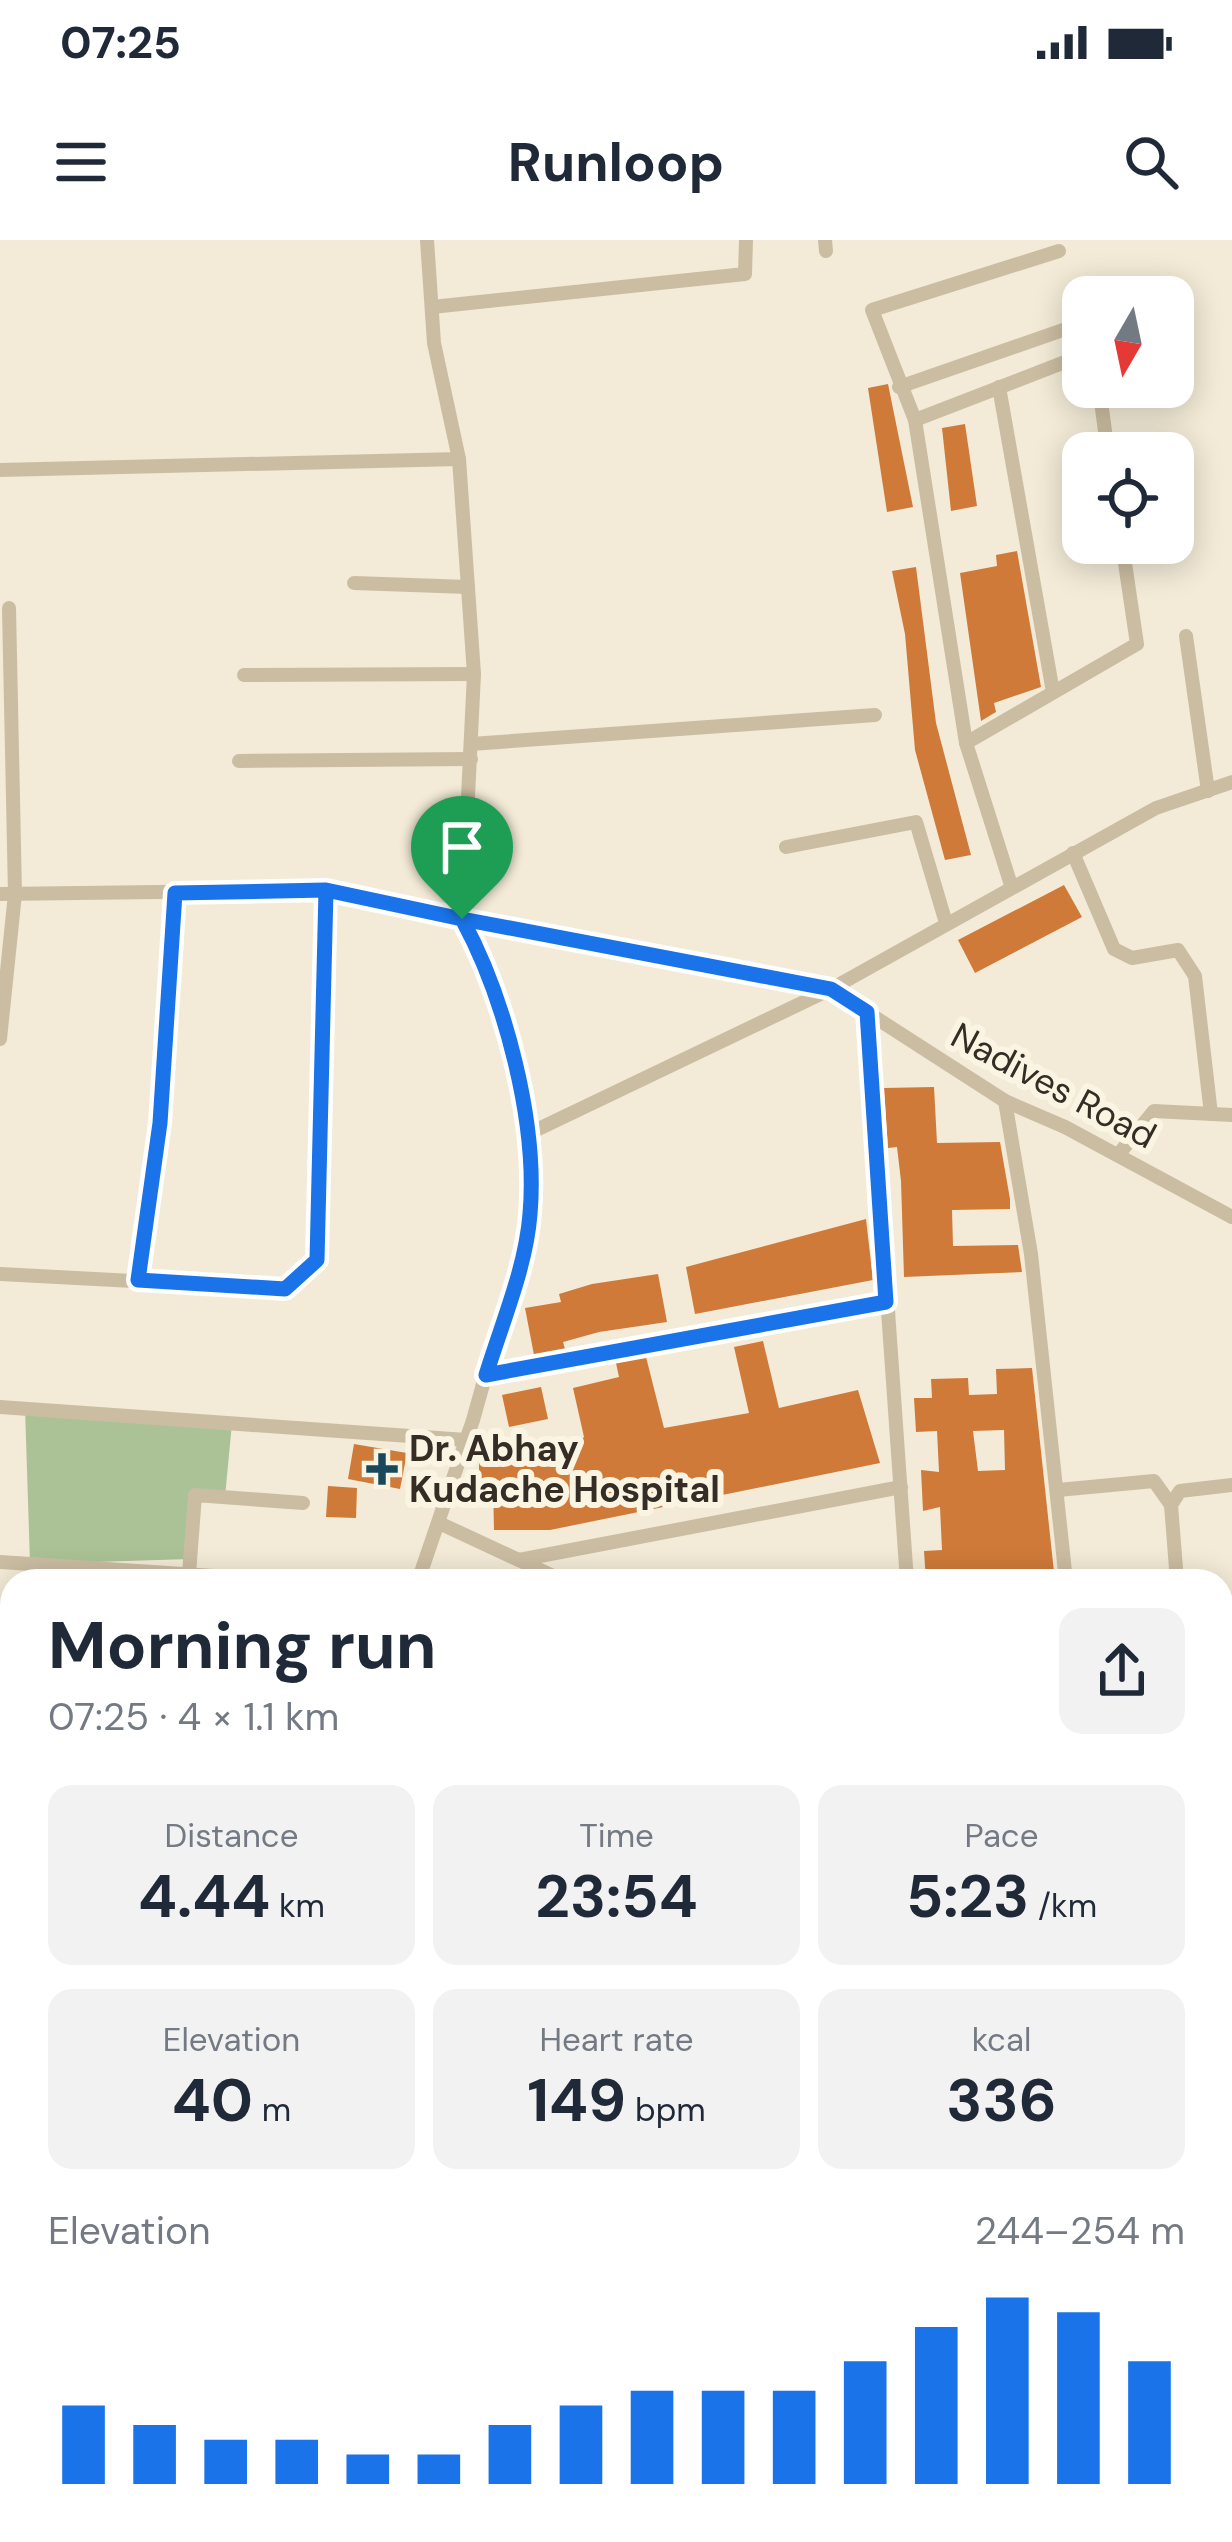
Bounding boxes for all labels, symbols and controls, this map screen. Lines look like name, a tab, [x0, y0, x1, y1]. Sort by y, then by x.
text: 07:25	[60, 13, 181, 72]
text: Runloop	[508, 127, 724, 198]
icon: menu	[48, 129, 114, 195]
icon: search	[1118, 129, 1184, 195]
north arrow	[1062, 276, 1194, 408]
map controls	[1062, 276, 1194, 564]
button: locate	[1062, 432, 1194, 564]
pin	[411, 796, 513, 919]
icon: arrive	[429, 814, 495, 880]
street label: Nadives Road	[943, 1012, 1164, 1159]
place label: Dr. Abhay Kudache Hospital	[409, 1425, 720, 1513]
marker: Dr. Abhay Kudache Hospital	[366, 1453, 398, 1485]
text: Morning run	[48, 1603, 436, 1688]
button: share	[1059, 1608, 1185, 1734]
text: 07:25 · 4 × 1.1 km	[48, 1691, 339, 1742]
text: Distance	[165, 1814, 298, 1857]
text: Time	[579, 1814, 654, 1857]
text: Pace	[965, 1814, 1038, 1857]
text: 4.44	[138, 1857, 270, 1936]
text: 23:54	[535, 1857, 698, 1936]
text: 5:23	[906, 1857, 1029, 1936]
text: km	[270, 1884, 325, 1927]
text: /km	[1029, 1884, 1097, 1927]
text: Elevation	[163, 2018, 300, 2061]
text: Heart rate	[539, 2018, 694, 2061]
text: kcal	[972, 2018, 1031, 2061]
text: 40	[172, 2061, 253, 2140]
text: 149	[527, 2061, 626, 2140]
text: 336	[946, 2061, 1057, 2140]
text: m	[253, 2088, 291, 2131]
text: bpm	[626, 2088, 706, 2131]
text: Elevation	[48, 2205, 211, 2256]
text: 244–254 m	[975, 2205, 1185, 2256]

